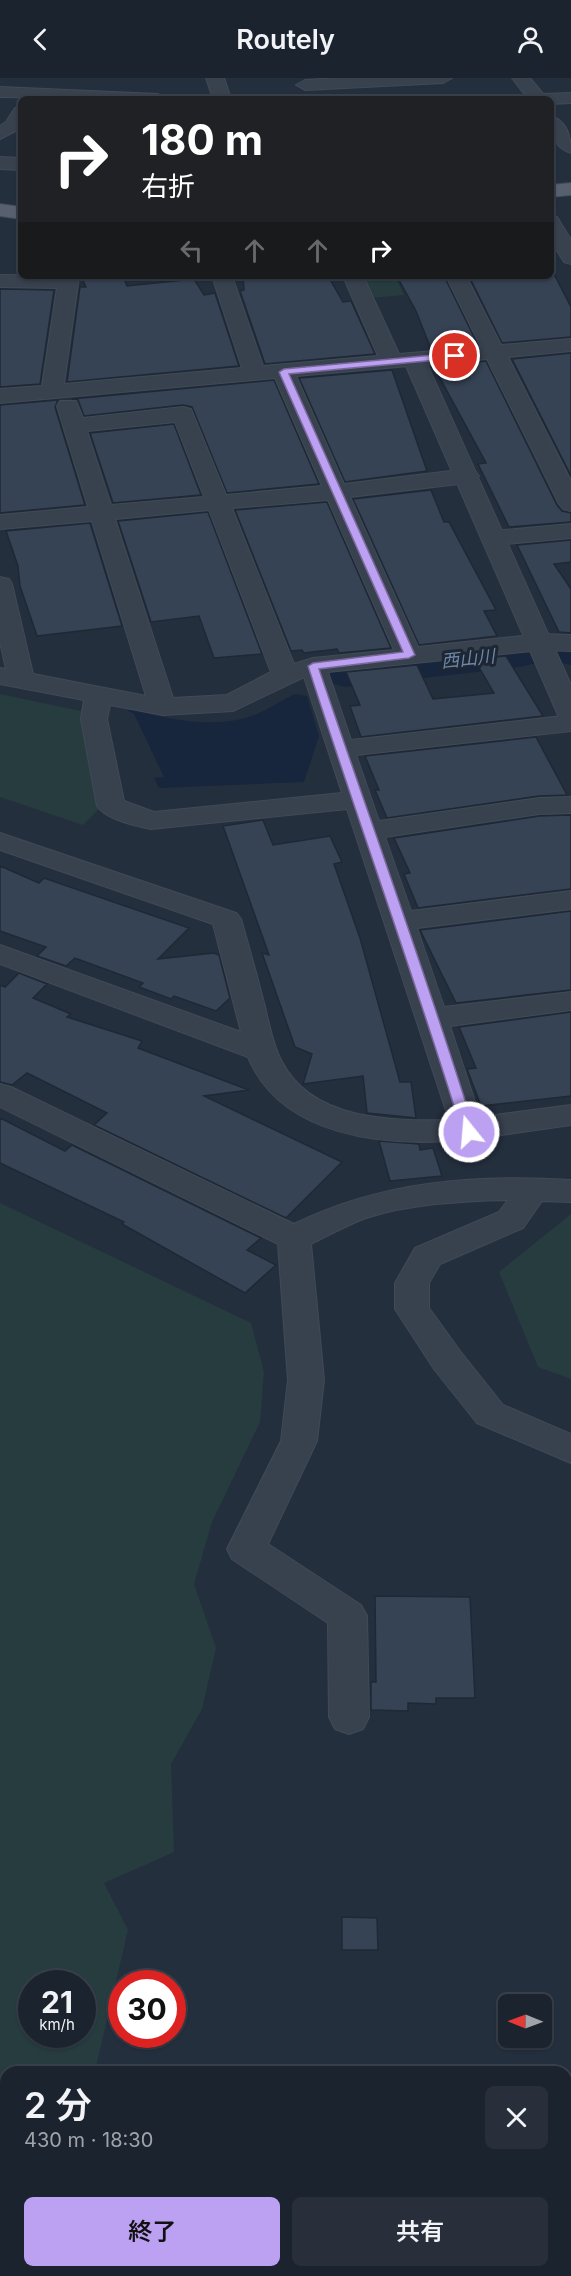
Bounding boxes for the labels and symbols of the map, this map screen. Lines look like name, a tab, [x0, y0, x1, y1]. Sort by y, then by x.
pin	[429, 330, 480, 381]
water label: 西山川	[440, 645, 498, 672]
position arrow	[437, 1100, 501, 1164]
speed limit sign: 30	[108, 1970, 186, 2048]
north arrow	[498, 1994, 552, 2048]

